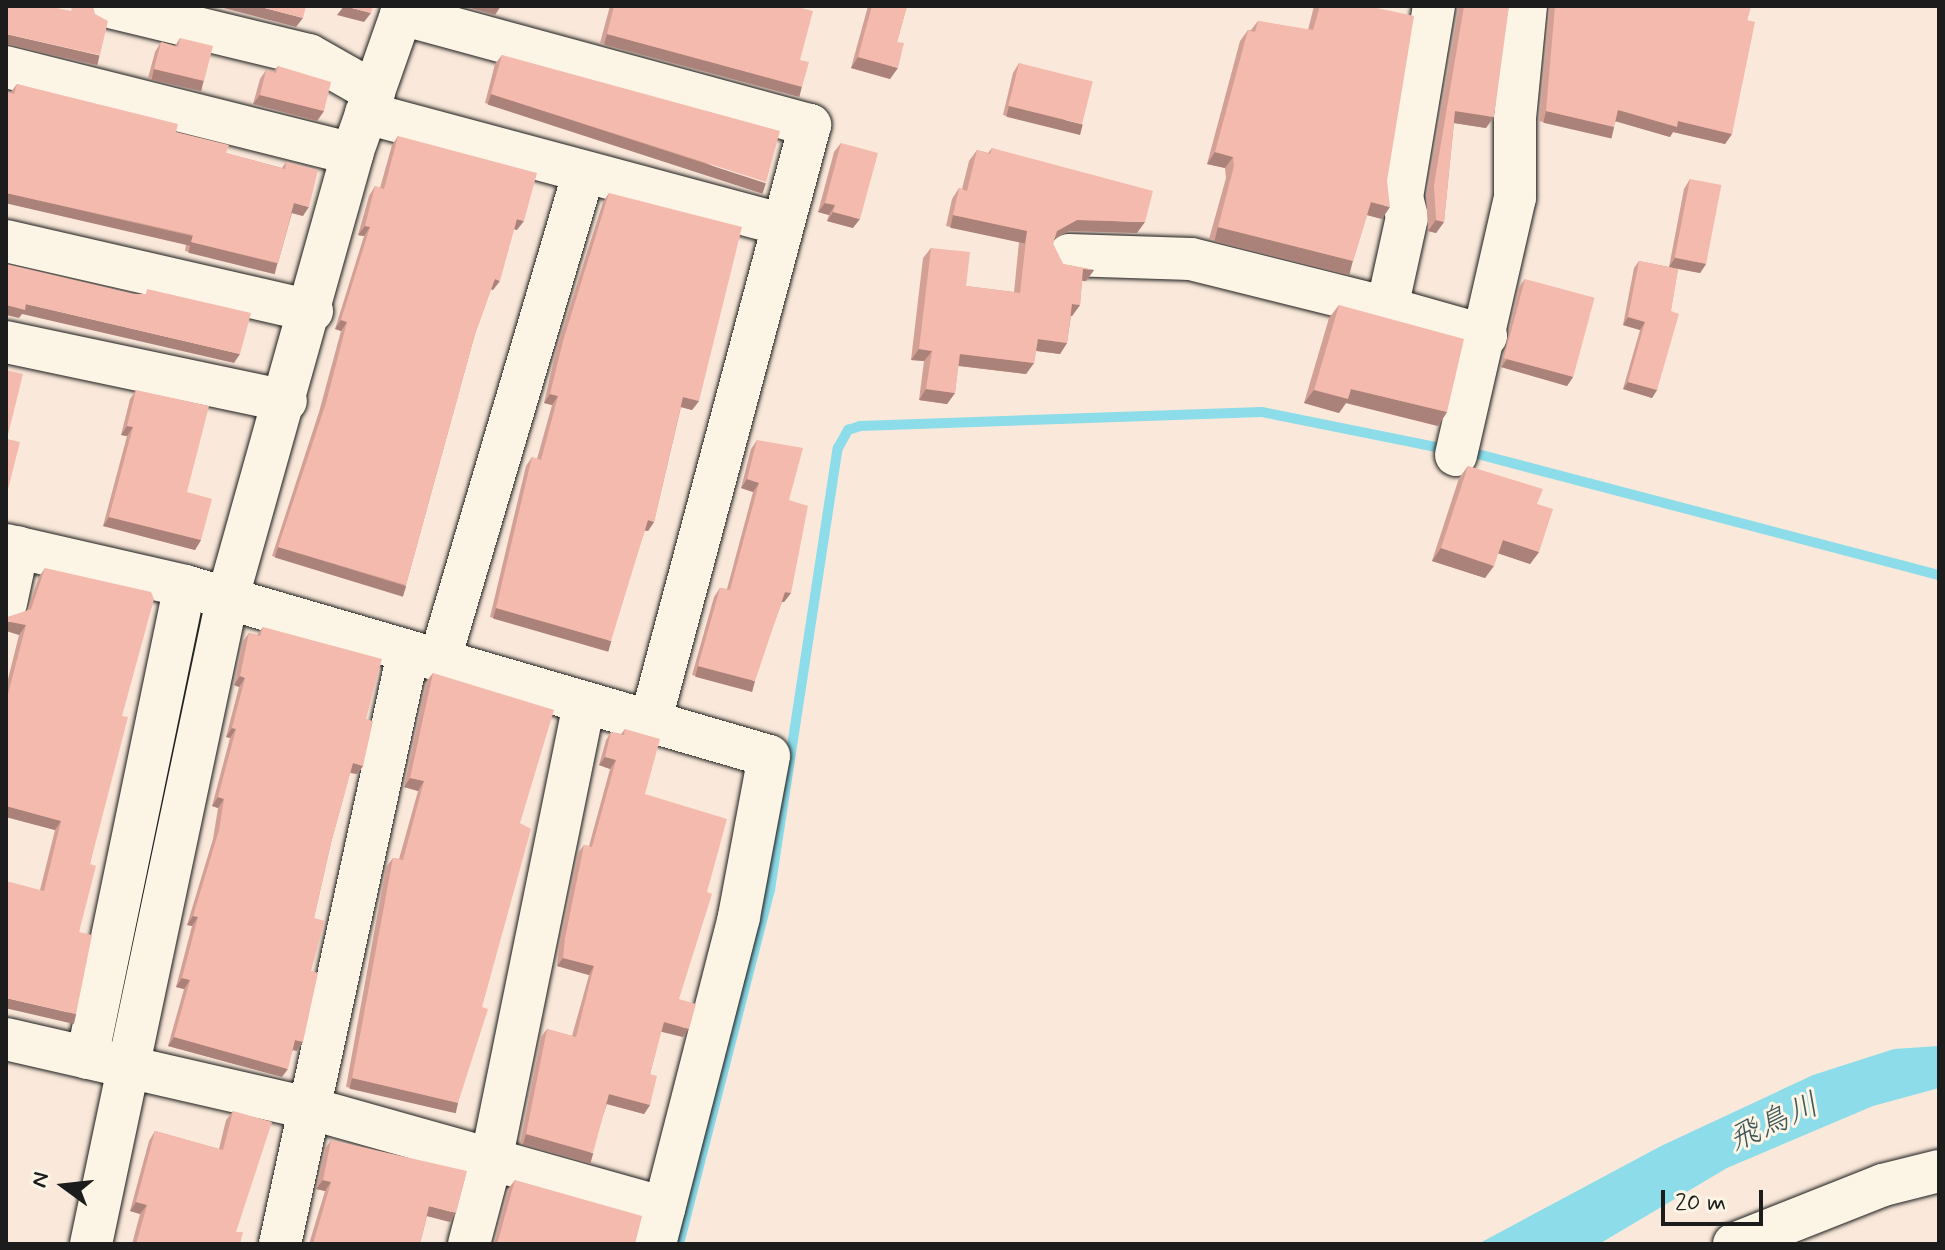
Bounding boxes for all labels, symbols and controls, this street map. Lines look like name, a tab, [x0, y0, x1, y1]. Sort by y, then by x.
water label: 飛鳥川	[1722, 1086, 1826, 1160]
north arrow	[24, 1146, 104, 1226]
text: N	[25, 1169, 56, 1190]
scale bar	[1665, 1174, 1767, 1224]
text: 20 m	[1675, 1188, 1726, 1219]

